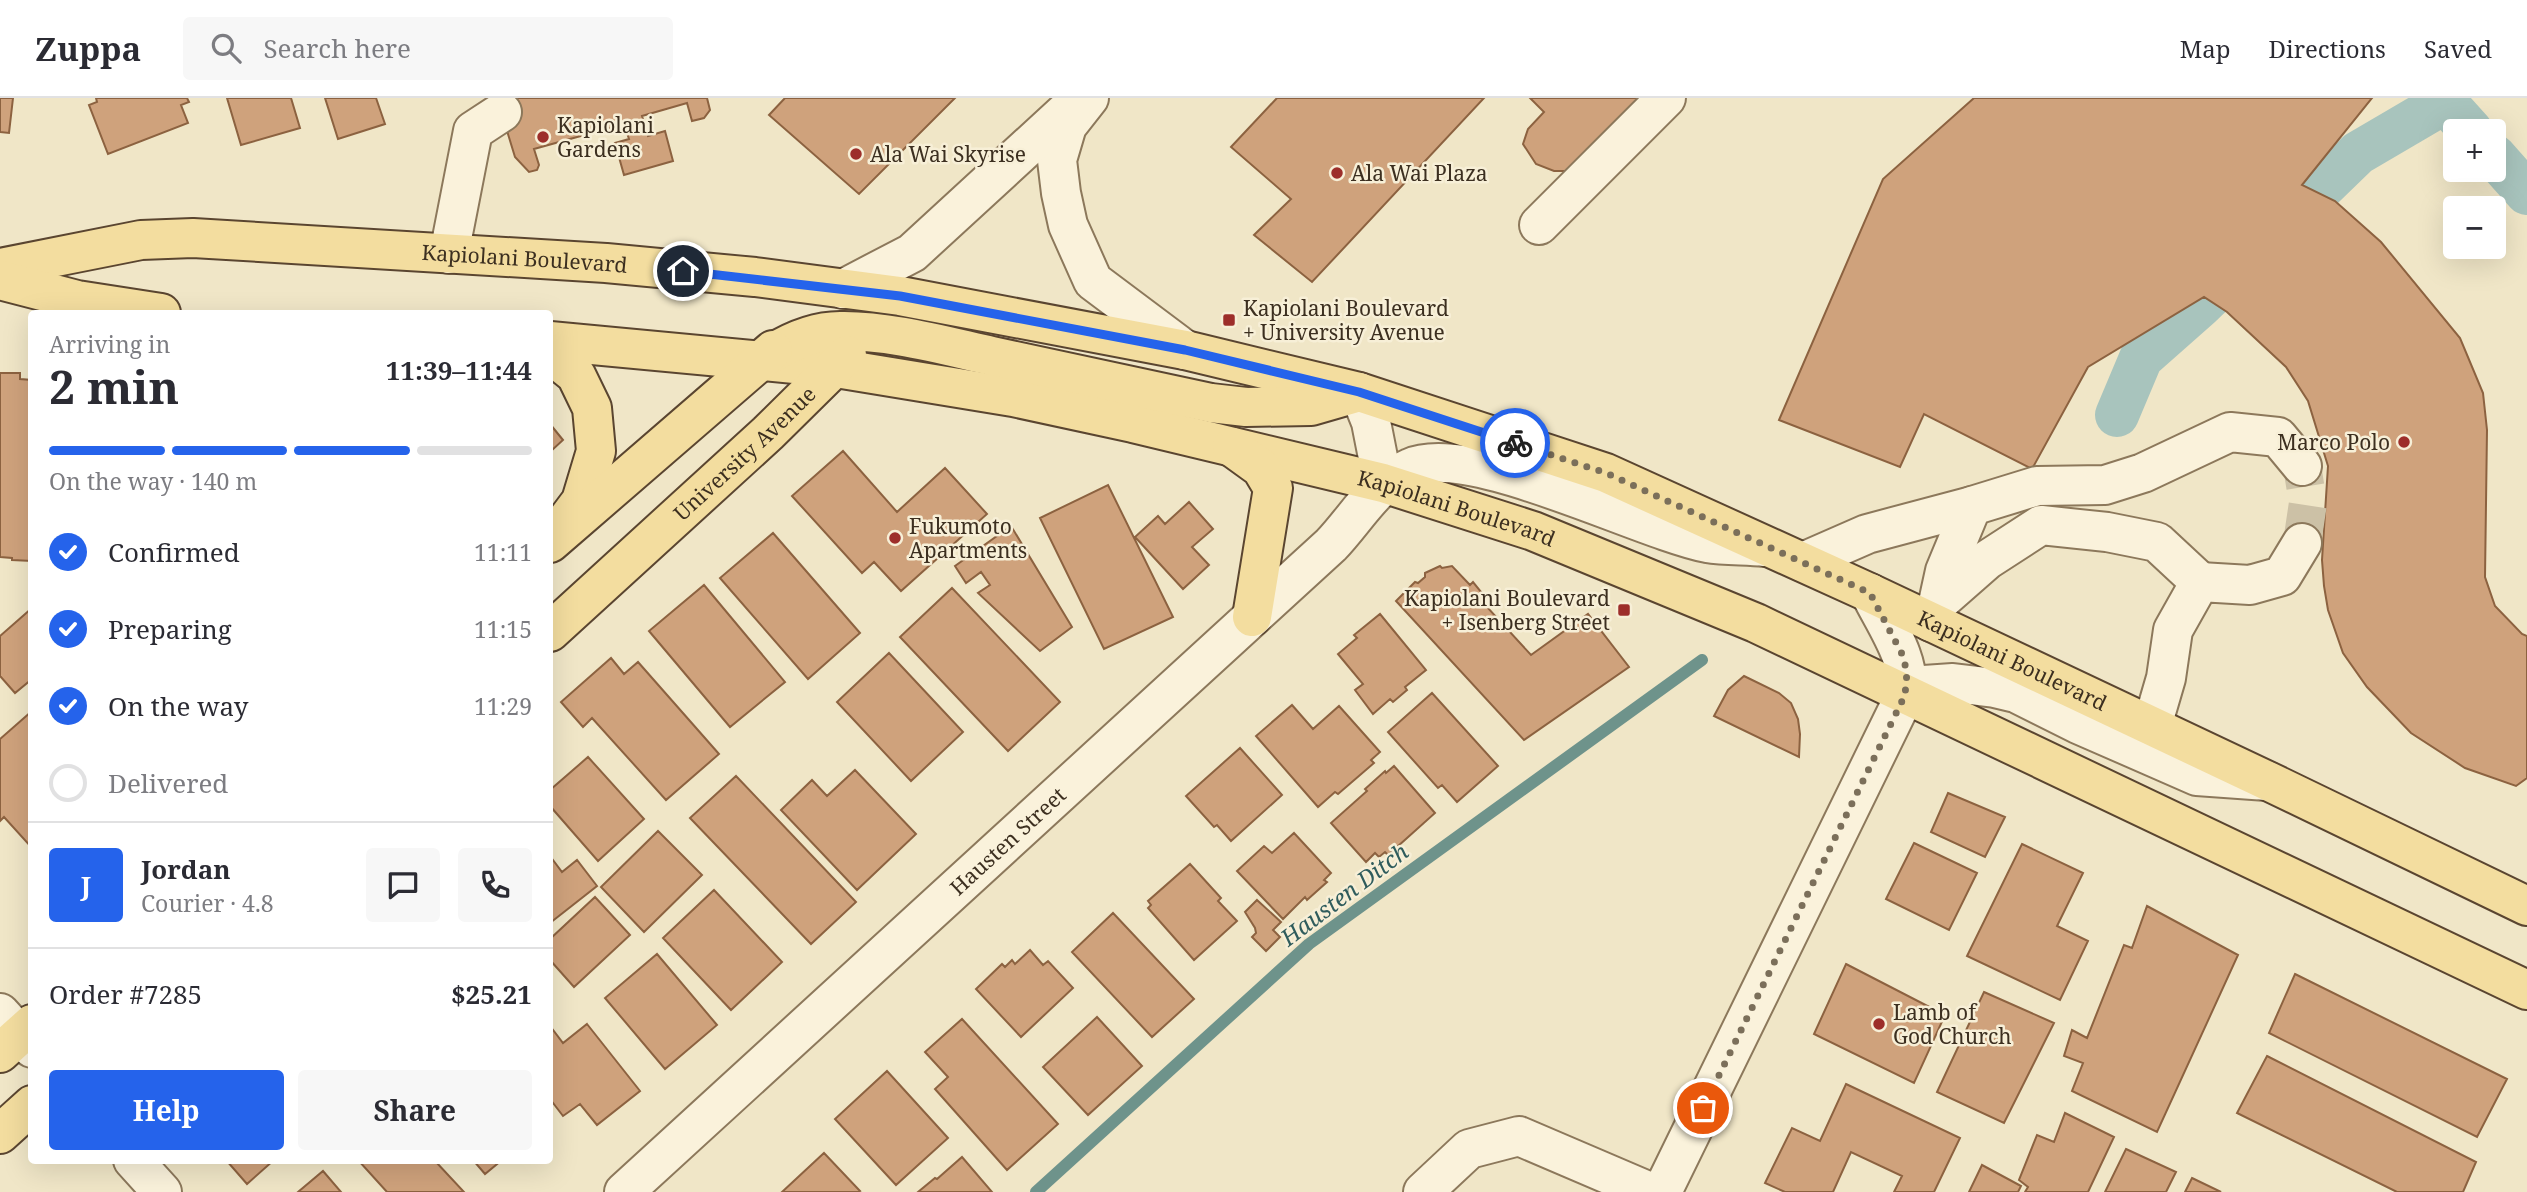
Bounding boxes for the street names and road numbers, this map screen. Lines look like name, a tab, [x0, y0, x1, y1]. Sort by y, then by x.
street label: Kapiolani Boulevard	[421, 238, 629, 279]
street label: University Avenue	[667, 380, 821, 527]
street label: Kapiolani Boulevard	[1355, 463, 1560, 553]
street label: Kapiolani Boulevard	[1913, 604, 2112, 717]
street label: Hausten Street	[944, 781, 1072, 901]

